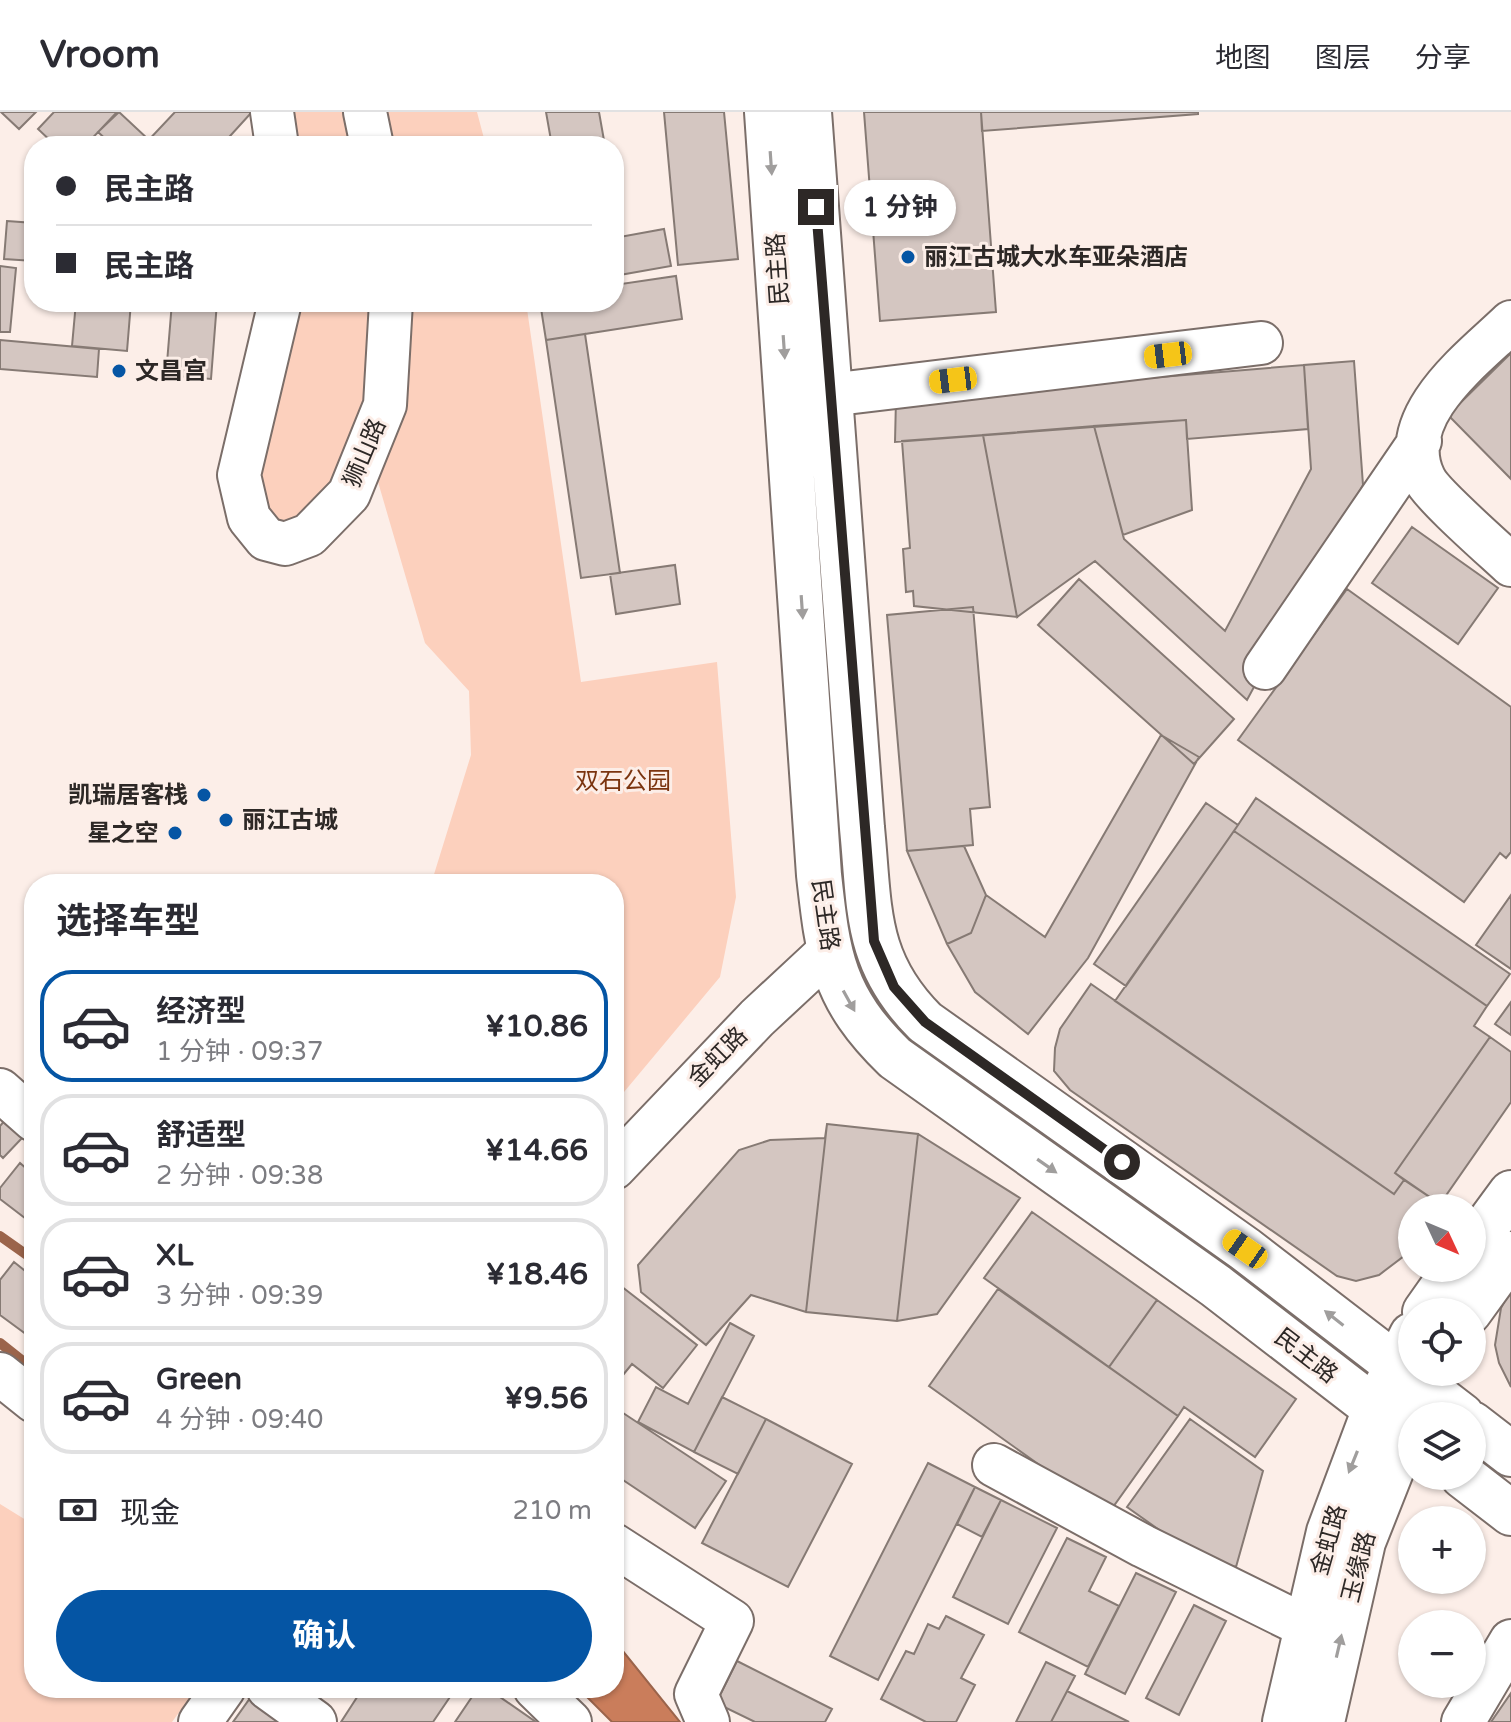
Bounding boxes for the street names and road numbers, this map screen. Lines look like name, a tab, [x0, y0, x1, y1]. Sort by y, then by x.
street label: 民主路	[761, 232, 795, 306]
street label: 狮山路	[338, 414, 392, 492]
street label: 民主路	[806, 877, 844, 953]
street label: 金虹路	[682, 1021, 754, 1093]
street label: 民主路	[1269, 1322, 1343, 1390]
street label: 金虹路	[1305, 1501, 1353, 1579]
street label: 玉缘路	[1336, 1529, 1382, 1605]

